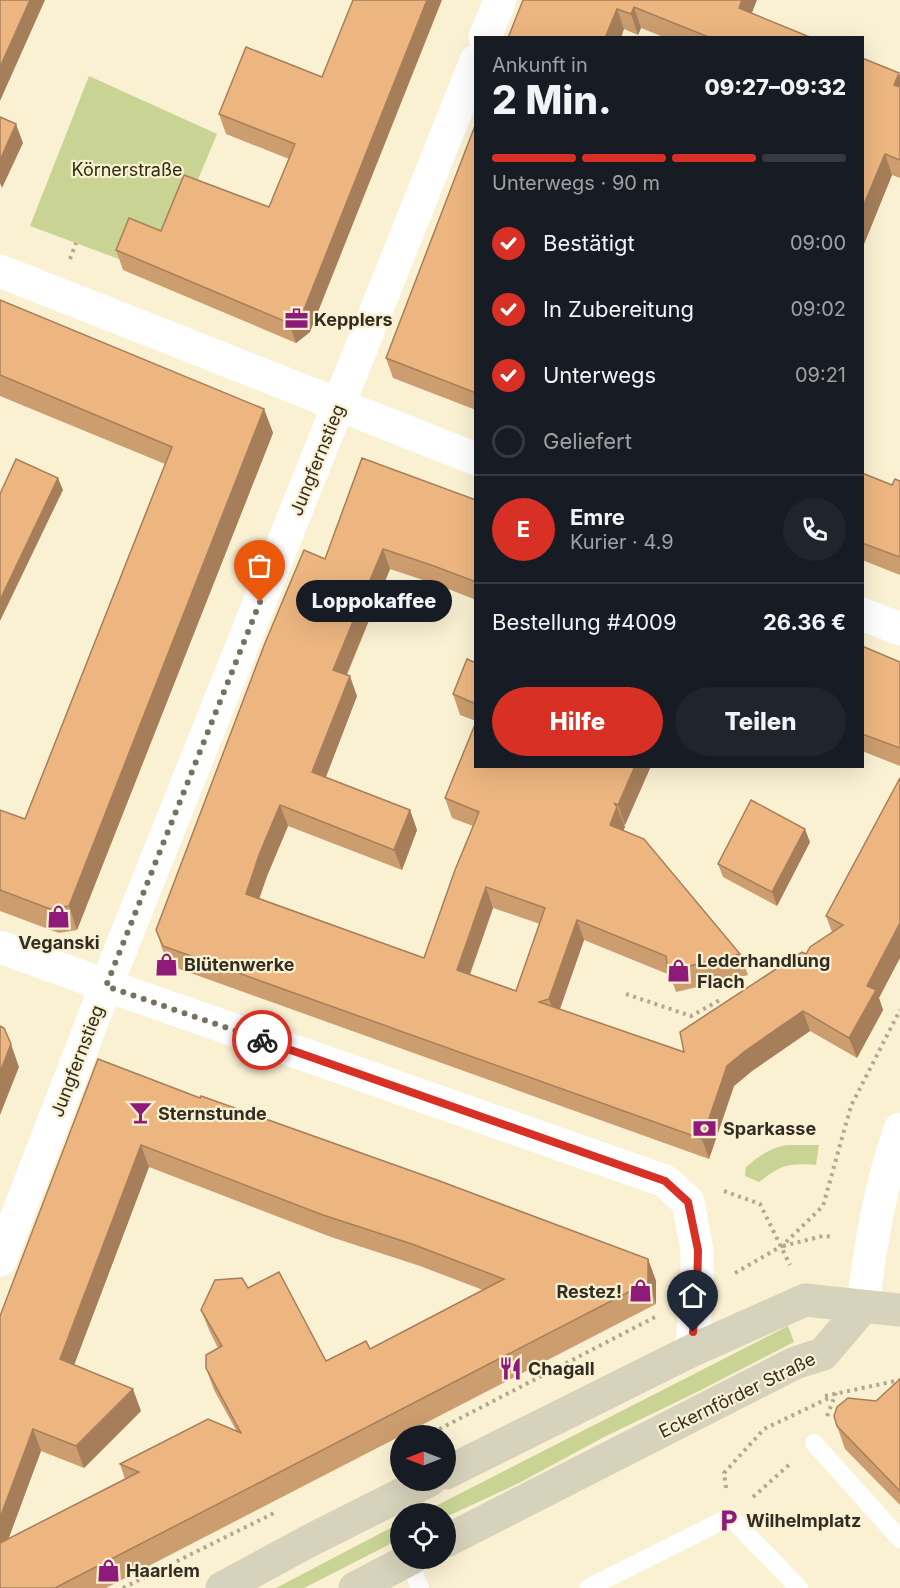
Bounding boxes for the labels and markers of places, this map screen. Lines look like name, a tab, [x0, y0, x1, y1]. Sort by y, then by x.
office icon: Kepplers	[283, 306, 309, 332]
place label: Kepplers	[314, 309, 393, 330]
pin	[234, 540, 285, 602]
callout: Loppokaffee	[296, 581, 452, 623]
shop icon: Veganski	[46, 903, 72, 929]
place label: Veganski	[18, 932, 100, 953]
place label: Lederhandlung Flach	[697, 950, 830, 992]
shop icon: Blütenwerke	[153, 951, 179, 977]
place label: Blütenwerke	[184, 954, 295, 975]
shop icon: Lederhandlung Flach	[666, 957, 692, 983]
bar icon: Sternstunde	[127, 1100, 153, 1126]
place label: Sternstunde	[158, 1103, 267, 1124]
bank icon: Sparkasse	[692, 1115, 718, 1141]
place label: Sparkasse	[723, 1118, 816, 1139]
pin	[667, 1270, 718, 1332]
shop icon: Restez!	[627, 1278, 653, 1304]
place label: Restez!	[556, 1281, 622, 1302]
restaurant icon: Chagall	[497, 1355, 523, 1381]
place label: Chagall	[528, 1358, 595, 1379]
parking icon: Wilhelmplatz	[715, 1507, 741, 1533]
place label: Wilhelmplatz	[746, 1510, 861, 1531]
shop icon: Haarlem	[95, 1557, 121, 1583]
place label: Haarlem	[126, 1560, 200, 1581]

